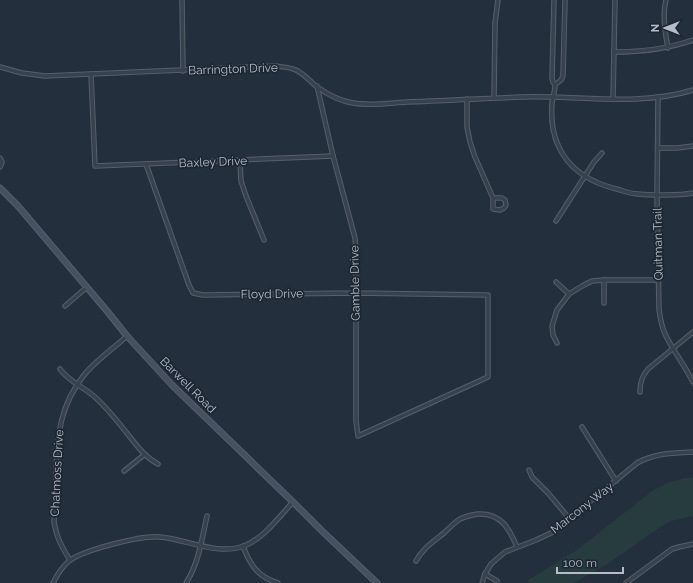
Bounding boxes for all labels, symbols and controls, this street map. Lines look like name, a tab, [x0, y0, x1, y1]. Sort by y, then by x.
north arrow	[645, 8, 685, 48]
text: N	[649, 24, 662, 32]
street label: Barrington Drive	[188, 60, 278, 78]
street label: Baxley Drive	[178, 154, 248, 170]
street label: Quitman Trail	[650, 207, 666, 281]
street label: Gamble Drive	[347, 245, 363, 321]
street label: Floyd Drive	[241, 286, 303, 302]
street label: Barwell Road	[157, 354, 219, 416]
street label: Chatmoss Drive	[48, 429, 66, 517]
street label: Marcony Way	[548, 479, 616, 537]
scale bar	[557, 549, 623, 575]
text: 100 m	[563, 556, 597, 570]

